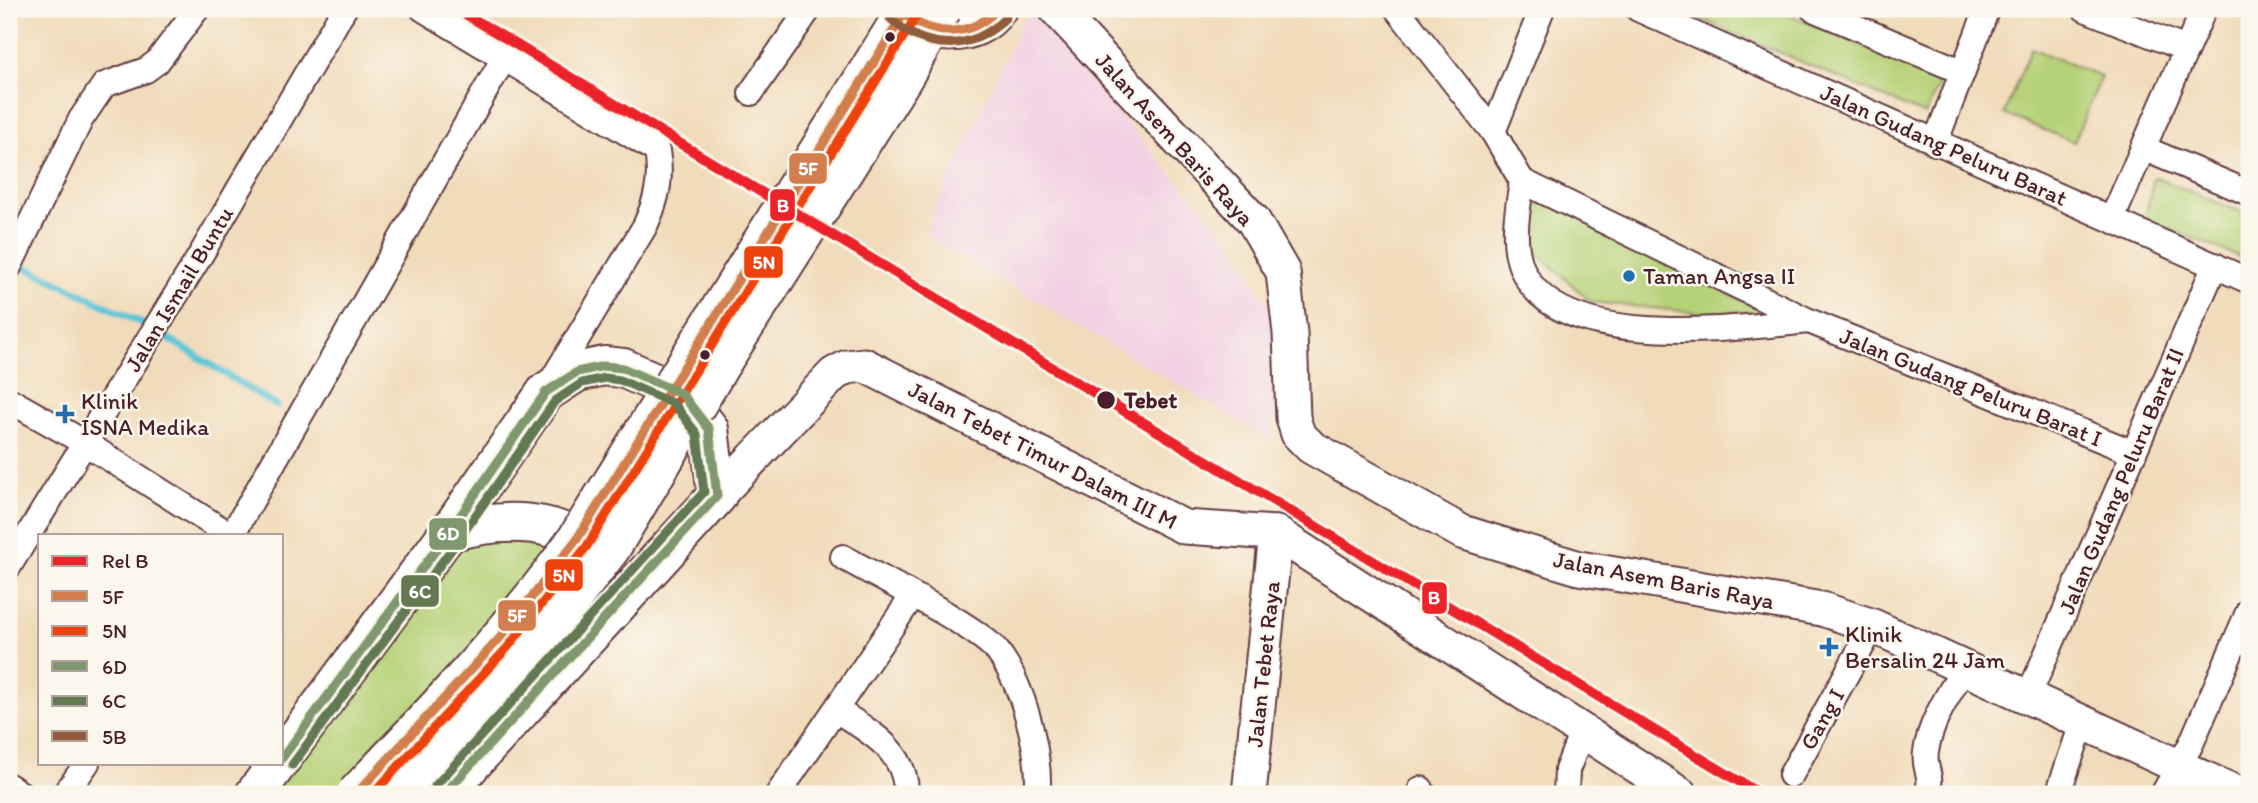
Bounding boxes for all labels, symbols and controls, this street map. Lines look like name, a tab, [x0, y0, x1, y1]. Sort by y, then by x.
unlabelled marker	[883, 30, 897, 44]
street label: Jalan Asem Baris Raya	[1090, 46, 1261, 232]
street label: Jalan Gudang Peluru Barat	[1816, 78, 2072, 212]
line badge: 5F	[788, 152, 828, 185]
text: 5F	[798, 157, 819, 180]
line badge: B	[769, 188, 796, 222]
text: B	[777, 194, 789, 217]
street label: Jalan Ismail Buntu	[119, 201, 239, 377]
line badge: 5N	[743, 245, 784, 279]
text: 5N	[753, 251, 775, 274]
place label: Taman Angsa II	[1643, 262, 1795, 290]
marker: Taman Angsa II	[1621, 268, 1637, 284]
street label: Jalan Gudang Peluru Barat I	[1836, 321, 2106, 453]
street label: Jalan Gudang Peluru Barat II	[2052, 344, 2190, 618]
unlabelled marker	[698, 348, 712, 362]
street label: Jalan Tebet Timur Dalam III M	[904, 375, 1182, 535]
place label: Tebet	[1123, 386, 1177, 414]
place label: Klinik ISNA Medika	[81, 387, 209, 441]
marker: Tebet	[1095, 389, 1117, 411]
marker: Klinik ISNA Medika	[55, 404, 75, 424]
line badge: 6D	[428, 517, 468, 551]
text: 6D	[437, 522, 460, 545]
legend	[38, 534, 284, 764]
street label: Jalan Asem Baris Raya	[1551, 545, 1777, 615]
text: Rel B	[102, 548, 149, 573]
line badge: 5N	[544, 558, 584, 592]
text: 5N	[553, 564, 575, 587]
line badge: 6C	[400, 574, 440, 608]
street label: Jalan Tebet Raya	[1240, 579, 1286, 749]
text: 6C	[409, 580, 431, 603]
line badge: B	[1421, 581, 1448, 615]
text: 5F	[102, 584, 124, 609]
text: B	[1428, 586, 1440, 609]
line badge: 5F	[497, 599, 537, 632]
text: 5F	[507, 604, 528, 627]
text: 5N	[102, 618, 127, 643]
place label: Klinik Bersalin 24 Jam	[1845, 620, 2005, 674]
marker: Klinik Bersalin 24 Jam	[1819, 637, 1839, 657]
text: 6D	[102, 654, 127, 679]
street label: Gang I	[1794, 683, 1850, 755]
text: 6C	[102, 688, 127, 713]
text: 5B	[102, 724, 127, 749]

